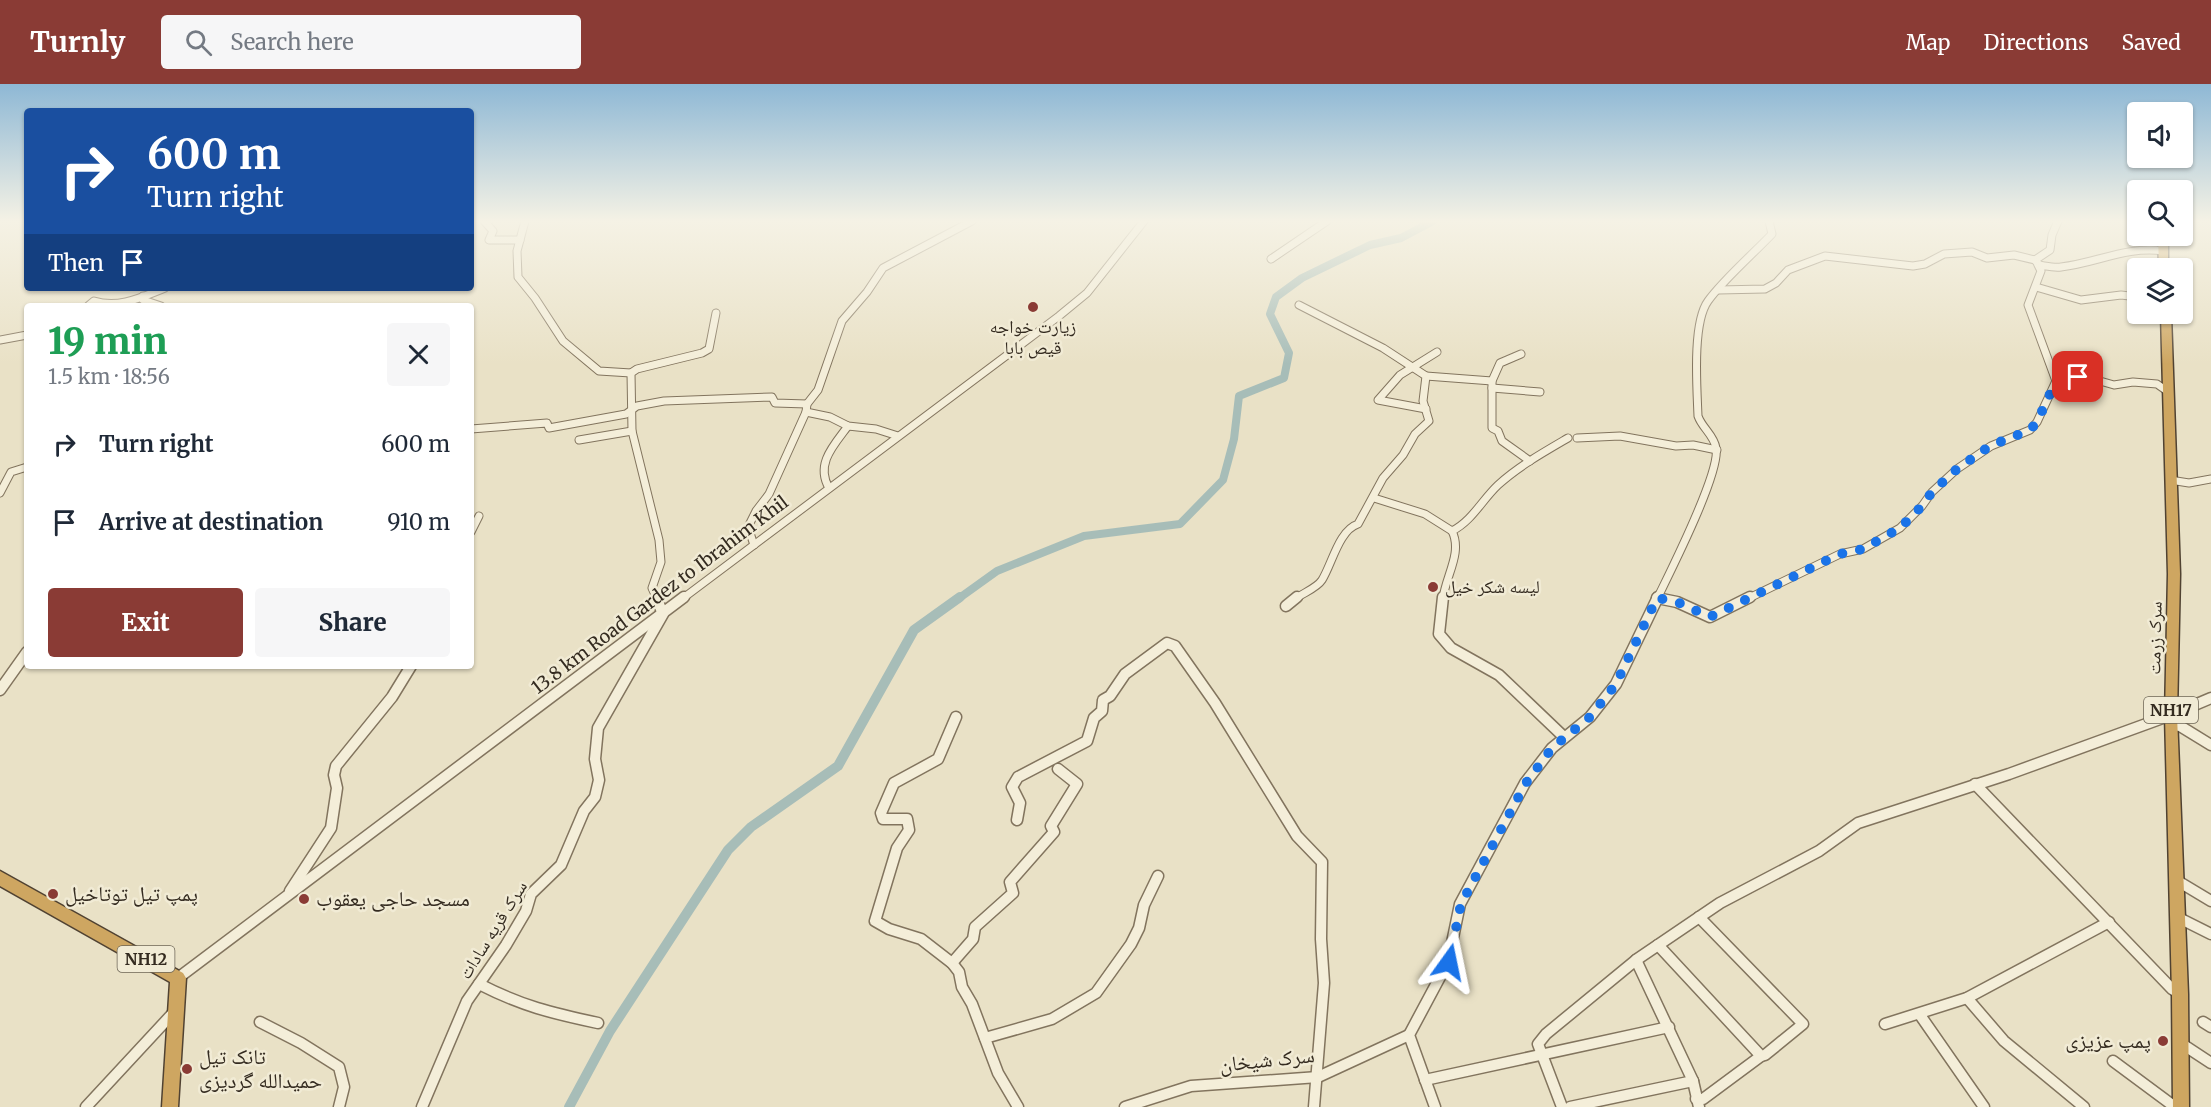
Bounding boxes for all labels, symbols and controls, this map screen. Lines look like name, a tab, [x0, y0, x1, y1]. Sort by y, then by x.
search box	[161, 15, 581, 69]
text: Turnly	[30, 24, 125, 60]
icon: search	[182, 26, 215, 59]
text: Search here	[230, 28, 354, 56]
text: Map	[1906, 29, 1950, 56]
text: Directions	[1983, 29, 2088, 56]
text: Saved	[2121, 29, 2181, 56]
map controls	[2127, 102, 2193, 324]
button: sound	[2127, 102, 2193, 168]
text: 600 m	[147, 128, 281, 180]
icon: right	[48, 132, 126, 210]
text: Turn right	[147, 180, 284, 214]
button: search	[2127, 180, 2193, 246]
icon: arrive	[116, 246, 149, 279]
text: Then	[48, 249, 104, 277]
button: layers	[2127, 258, 2193, 324]
marker: زیارت خواجه قیص بابا	[1026, 300, 1040, 314]
place label: زیارت خواجه قیص بابا	[990, 315, 1076, 359]
text: 19 min	[48, 319, 167, 364]
button: close	[387, 323, 450, 386]
pin	[2052, 351, 2103, 402]
icon: arrive	[2061, 360, 2094, 393]
text: 1.5 km · 18:56	[48, 364, 170, 389]
icon: right	[48, 428, 81, 461]
text: Turn right	[99, 430, 213, 458]
text: 600 m	[381, 430, 450, 458]
street label: 13.8 km Road Gardez to Ibrahim Khil	[527, 490, 793, 699]
icon: arrive	[48, 506, 81, 539]
text: Arrive at destination	[99, 508, 323, 536]
text: 910 m	[387, 508, 450, 536]
place label: لیسه شکر خیل	[1445, 575, 1540, 598]
marker: لیسه شکر خیل	[1426, 580, 1440, 594]
button: Exit	[48, 588, 243, 657]
button: Share	[255, 588, 450, 657]
street label: سرک زرمت	[2142, 601, 2167, 675]
road number: NH17	[2144, 697, 2198, 723]
street label: سرک قریه سادات	[453, 876, 532, 983]
place label: پمپ تیل توتاخیل	[65, 880, 198, 907]
place label: مسجد حاجی یعقوب	[316, 885, 470, 912]
marker: پمپ تیل توتاخیل	[46, 887, 60, 901]
marker: مسجد حاجی یعقوب	[297, 892, 311, 906]
position arrow	[1417, 930, 1481, 994]
road number: NH12	[118, 946, 174, 972]
place label: پمپ عزیزی	[2065, 1027, 2151, 1054]
marker: پمپ عزیزی	[2156, 1034, 2170, 1048]
street label: سرک شیخان	[1218, 1041, 1316, 1078]
place label: تانک تیل حمیدالله گردیزی	[199, 1043, 322, 1094]
marker: تانک تیل حمیدالله گردیزی	[180, 1062, 194, 1076]

